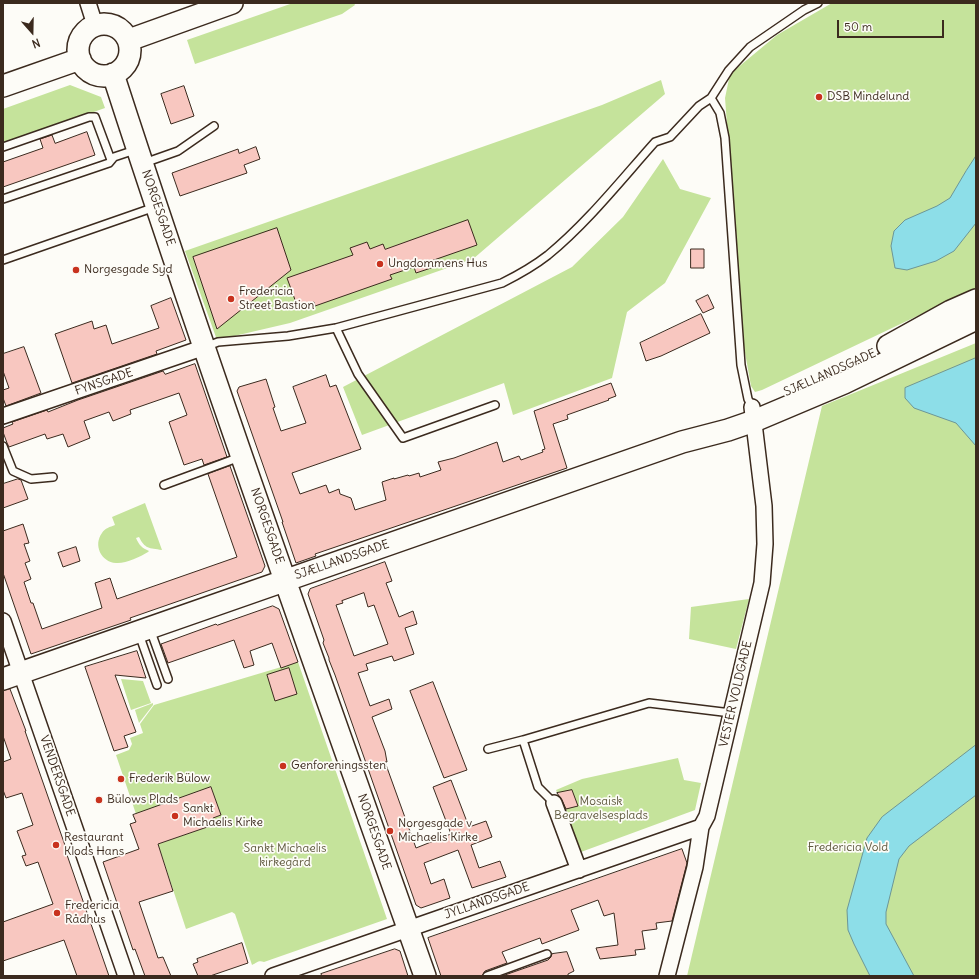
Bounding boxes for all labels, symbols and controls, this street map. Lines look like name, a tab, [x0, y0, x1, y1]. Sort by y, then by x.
north arrow	[12, 12, 52, 52]
scale bar	[839, 12, 946, 38]
text: 50 m	[844, 19, 872, 34]
text: N	[30, 35, 42, 51]
place label: DSB Mindelund	[827, 90, 909, 104]
marker: DSB Mindelund	[814, 92, 824, 102]
street label: NORGESGADE	[138, 168, 178, 248]
place label: Ungdommens Hus	[388, 257, 487, 271]
marker: Ungdommens Hus	[375, 259, 385, 269]
place label: Norgesgade Syd	[84, 263, 173, 277]
marker: Norgesgade Syd	[71, 265, 81, 275]
place label: Fredericia Street Bastion	[239, 285, 314, 313]
marker: Fredericia Street Bastion	[226, 294, 236, 304]
street label: SJÆLLANDSGADE	[782, 346, 878, 400]
street label: FYNSGADE	[73, 365, 135, 399]
street label: NORGESGADE	[247, 486, 287, 566]
street label: SJÆLLANDSGADE	[293, 537, 391, 583]
street label: VESTER VOLDGADE	[717, 639, 755, 749]
street label: VENDERSGADE	[36, 734, 78, 818]
place label: Genforeningssten	[291, 759, 386, 773]
marker: Genforeningssten	[278, 761, 288, 771]
place label: Frederik Bülow	[129, 772, 210, 786]
marker: Frederik Bülow	[116, 774, 126, 784]
street label: NORGESGADE	[354, 792, 394, 872]
place label: Bülows Plads	[107, 793, 178, 807]
marker: Bülows Plads	[94, 795, 104, 805]
park label: Mosaisk Begravelsesplads	[554, 795, 648, 823]
place label: Sankt Michaelis Kirke	[183, 802, 263, 830]
marker: Sankt Michaelis Kirke	[170, 811, 180, 821]
place label: Norgesgade v Michaelis Kirke	[398, 817, 478, 845]
marker: Norgesgade v Michaelis Kirke	[385, 826, 395, 836]
place label: Restaurant Klods Hans	[64, 831, 124, 859]
marker: Restaurant Klods Hans	[51, 840, 61, 850]
park label: Fredericia Vold	[808, 841, 888, 855]
park label: Sankt Michaelis kirkegård	[244, 842, 326, 870]
street label: JYLLANDSGADE	[443, 880, 531, 922]
place label: Fredericia Rådhus	[65, 899, 119, 927]
marker: Fredericia Rådhus	[52, 908, 62, 918]

